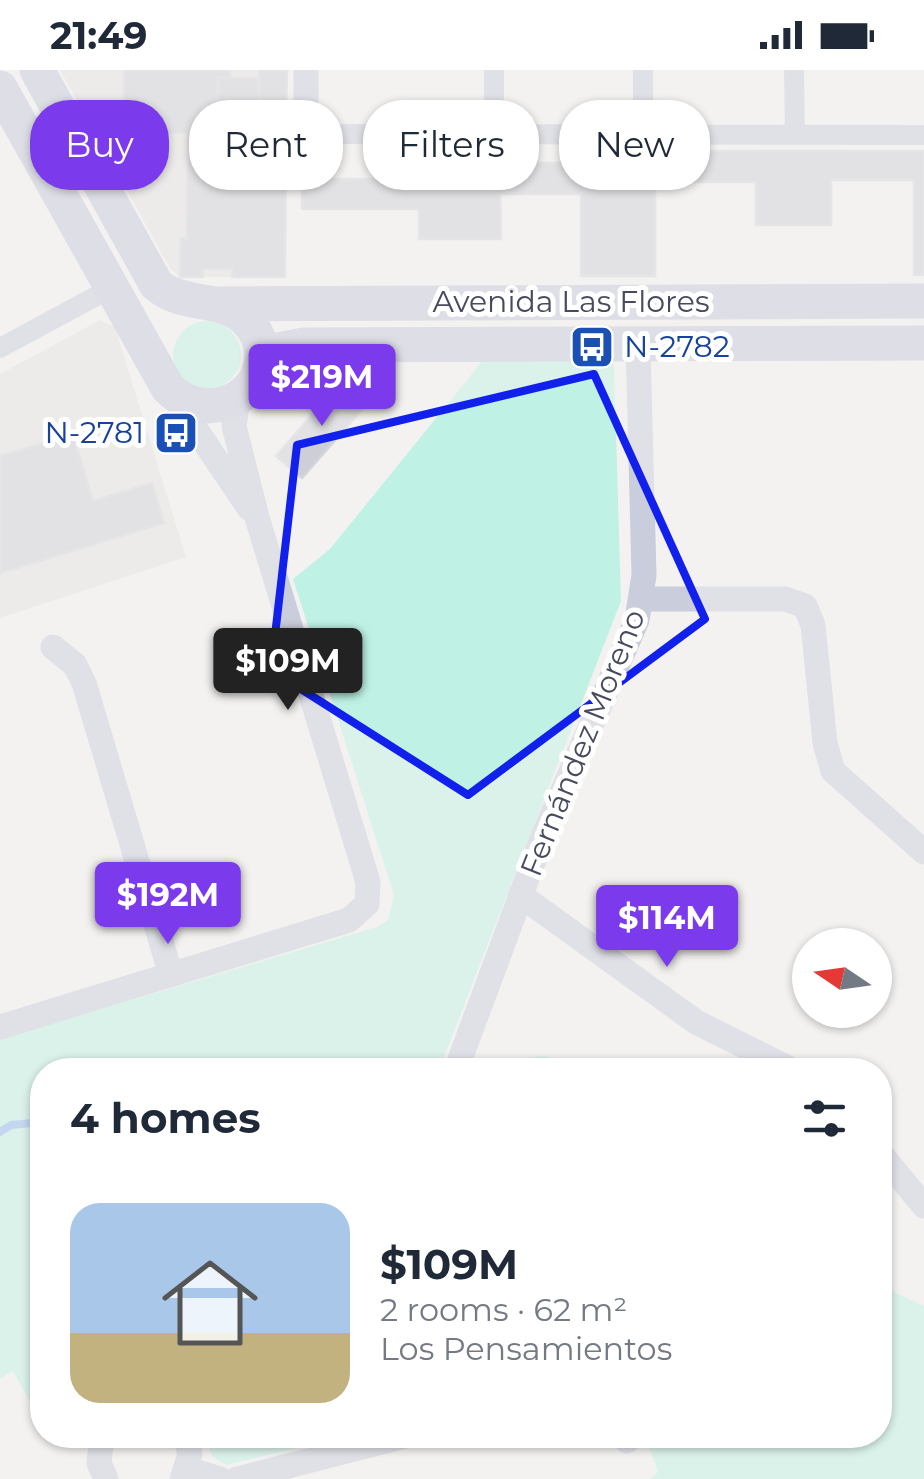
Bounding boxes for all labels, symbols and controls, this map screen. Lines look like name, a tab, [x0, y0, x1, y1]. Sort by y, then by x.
text: 21:49	[50, 12, 148, 59]
chip: Buy	[30, 100, 169, 190]
chip: Rent	[189, 100, 343, 190]
chip: Filters	[363, 100, 539, 190]
chip: New	[559, 100, 710, 190]
street label: Avenida Las Flores	[432, 283, 710, 320]
bus stop icon: N-2782	[569, 324, 615, 370]
place label: N-2782	[624, 328, 730, 365]
pin: $219M	[252, 344, 392, 429]
text: $219M	[271, 357, 373, 396]
bus stop icon: N-2781	[153, 410, 199, 456]
place label: N-2781	[44, 414, 144, 451]
street label: Fernández Moreno	[512, 604, 653, 882]
pin: $109M	[218, 628, 358, 713]
text: $109M	[235, 641, 341, 680]
pin: $192M	[98, 862, 238, 947]
text: $192M	[117, 875, 219, 914]
pin: $114M	[597, 885, 737, 970]
text: $114M	[618, 898, 716, 937]
north arrow	[792, 928, 892, 1028]
map controls	[792, 928, 892, 1028]
icon: filters	[797, 1091, 852, 1146]
text: 4 homes	[70, 1092, 261, 1144]
text: $109M	[380, 1238, 518, 1290]
icon: home	[150, 1243, 270, 1363]
text: 2 rooms · 62 m²	[380, 1290, 627, 1329]
text: Los Pensamientos	[380, 1329, 672, 1368]

